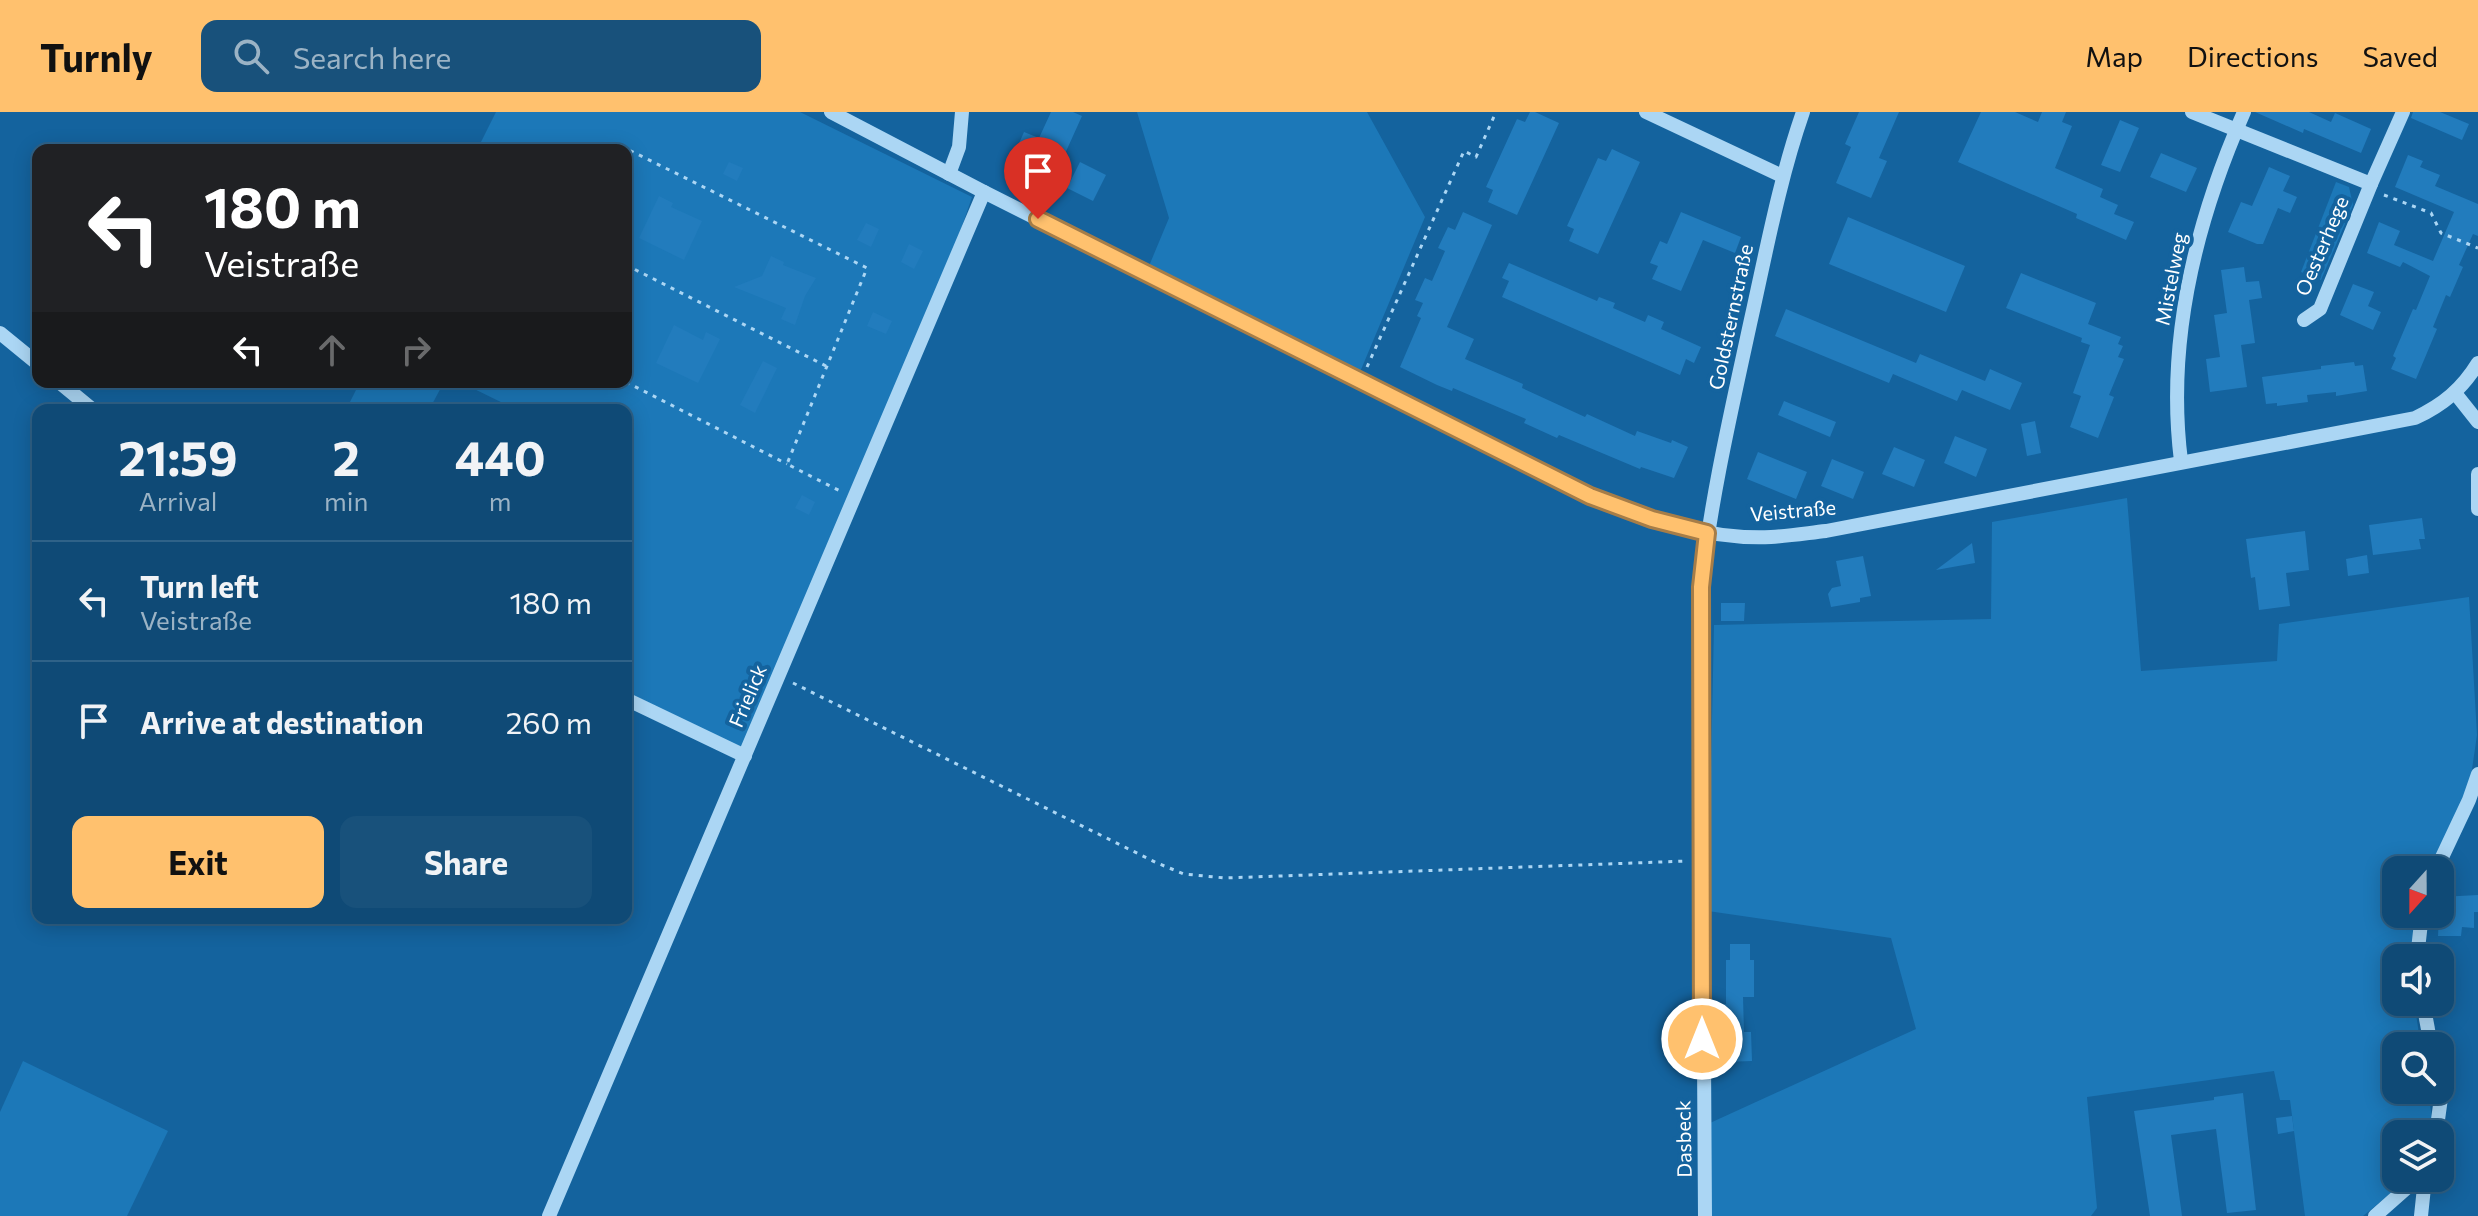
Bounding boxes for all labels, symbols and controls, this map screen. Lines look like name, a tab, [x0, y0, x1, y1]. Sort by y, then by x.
search box	[201, 20, 761, 92]
text: Turnly	[40, 33, 153, 80]
icon: search	[229, 34, 273, 78]
text: Search here	[293, 38, 451, 75]
text: Map	[2085, 39, 2143, 73]
text: Directions	[2187, 39, 2318, 73]
text: Saved	[2362, 39, 2438, 73]
pin	[1004, 137, 1072, 219]
icon: arrive	[1016, 149, 1060, 193]
text: 180 m	[204, 171, 361, 240]
icon: left	[72, 176, 176, 280]
street label: Oesterhege	[2289, 192, 2353, 299]
street label: Mistelweg	[2149, 230, 2191, 327]
text: Veistraße	[204, 240, 359, 284]
street label: Goldsternstraße	[1703, 242, 1757, 392]
icon: left	[226, 328, 270, 372]
icon: ahead	[310, 328, 354, 372]
icon: right	[394, 328, 438, 372]
text: 21:59	[118, 427, 238, 486]
text: 2	[333, 427, 360, 486]
text: 440	[455, 427, 546, 486]
text: Arrival	[139, 485, 217, 516]
text: min	[324, 485, 368, 516]
text: m	[489, 485, 512, 516]
street label: Veistraße	[1749, 494, 1837, 526]
text: Turn left	[140, 567, 259, 604]
icon: left	[72, 579, 116, 623]
text: 180 m	[509, 583, 592, 620]
text: Veistraße	[140, 604, 252, 635]
street label: Frielick	[723, 660, 771, 731]
icon: arrive	[72, 699, 116, 743]
text: Arrive at destination	[140, 703, 424, 740]
text: 260 m	[506, 703, 592, 740]
button: Exit	[72, 816, 324, 908]
button: Share	[340, 816, 592, 908]
north arrow	[2382, 856, 2454, 928]
map controls	[2382, 856, 2454, 1192]
button: sound	[2382, 944, 2454, 1016]
position arrow	[1660, 997, 1744, 1081]
button: search	[2382, 1032, 2454, 1104]
street label: Dasbeck	[1670, 1100, 1696, 1178]
button: layers	[2382, 1120, 2454, 1192]

